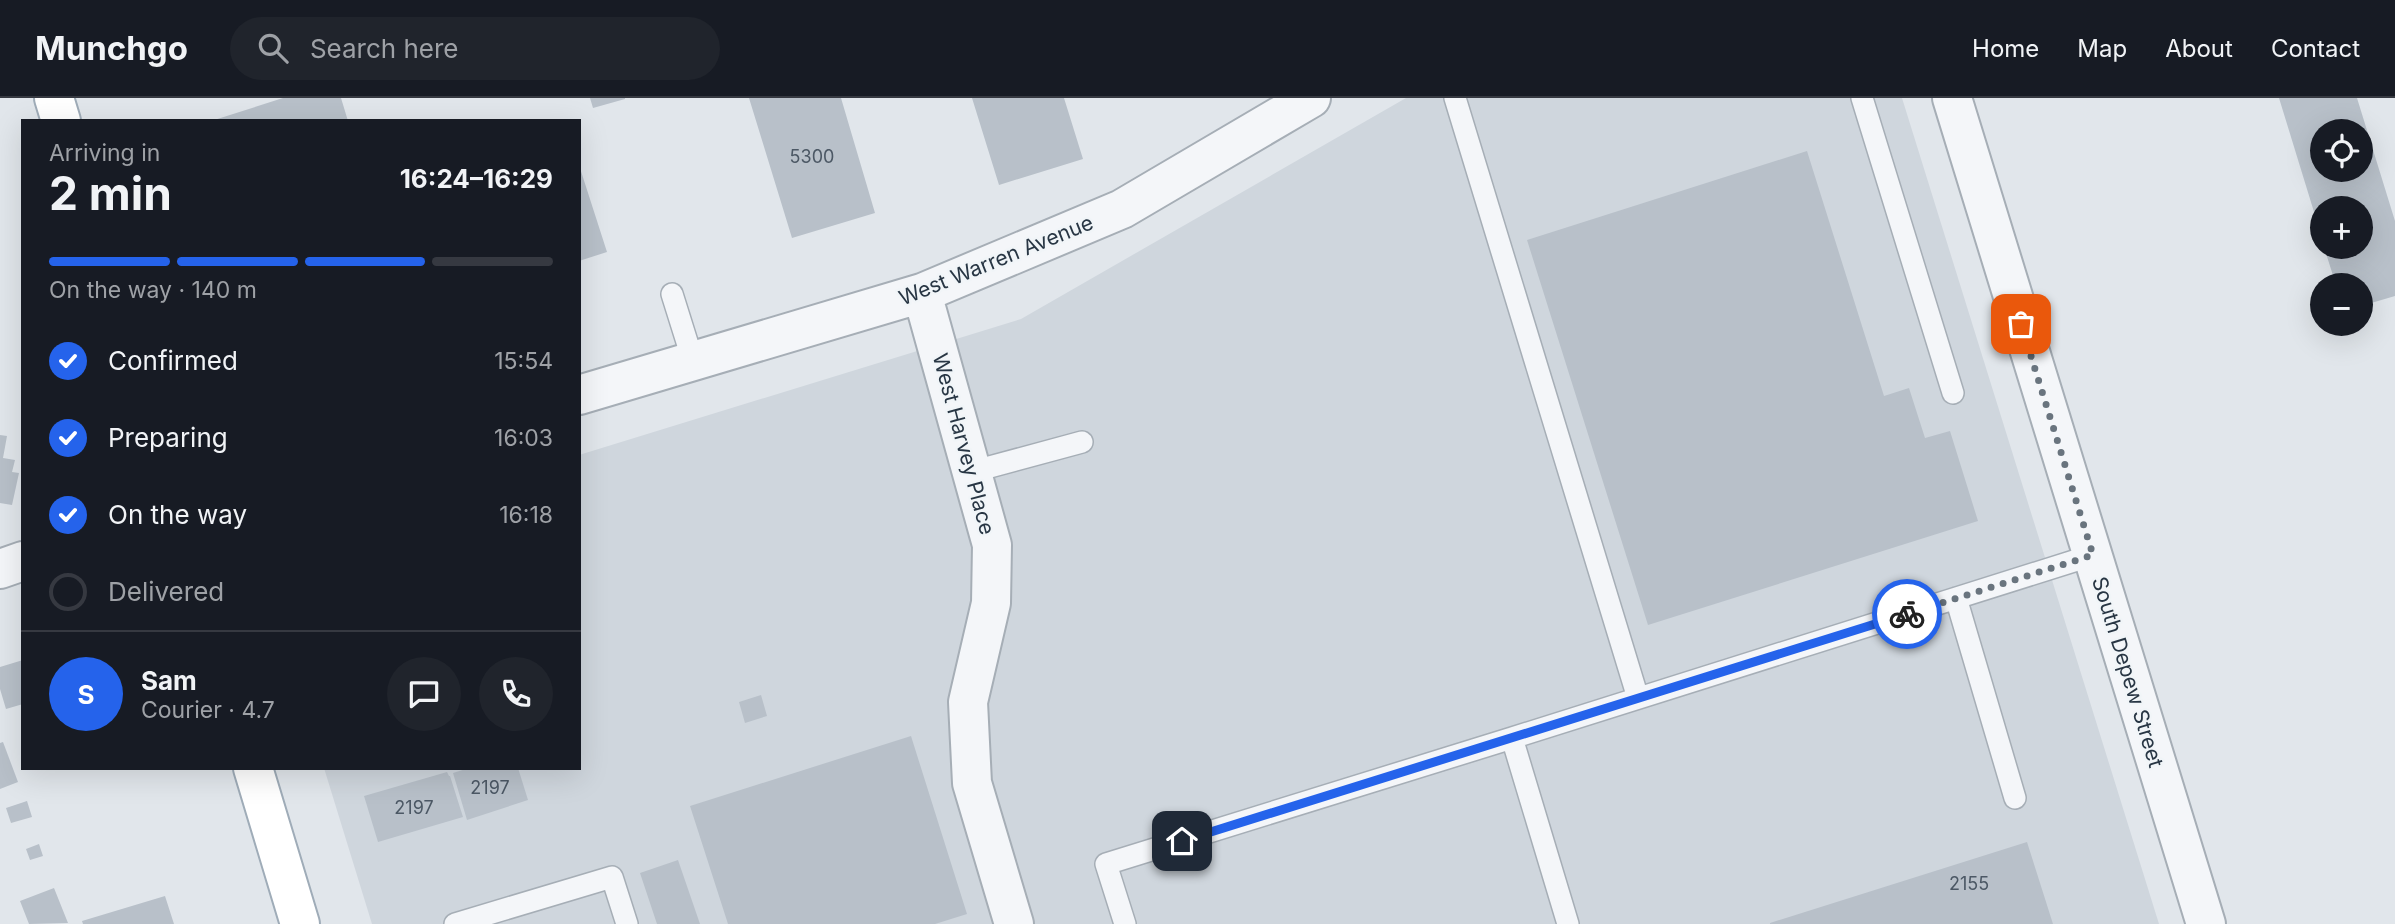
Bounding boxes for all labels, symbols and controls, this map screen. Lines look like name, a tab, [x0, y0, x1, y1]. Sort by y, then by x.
search box	[230, 17, 720, 80]
text: Munchgo	[35, 28, 188, 68]
icon: search	[254, 29, 292, 67]
text: Search here	[310, 33, 459, 64]
text: Home	[1972, 34, 2039, 63]
text: Map	[2077, 34, 2127, 63]
text: About	[2165, 34, 2233, 63]
text: Contact	[2271, 34, 2360, 63]
map controls	[2310, 119, 2373, 336]
button: locate	[2310, 119, 2373, 182]
text: Arriving in	[49, 139, 160, 167]
house number: 5300	[790, 146, 834, 167]
text: 16:24–16:29	[400, 163, 553, 194]
text: 2 min	[49, 165, 172, 221]
button: +	[2310, 196, 2373, 259]
street label: West Warren Avenue	[895, 210, 1097, 310]
button: −	[2310, 273, 2373, 336]
text: On the way · 140 m	[49, 276, 257, 304]
pin	[1991, 294, 2051, 354]
icon: bag	[2002, 305, 2040, 343]
icon: check	[49, 342, 87, 380]
text: Confirmed	[108, 345, 238, 376]
text: 15:54	[494, 347, 553, 375]
street label: West Harvey Place	[928, 351, 1000, 537]
icon: check	[49, 419, 87, 457]
text: Preparing	[108, 422, 228, 453]
text: 16:03	[494, 424, 553, 452]
icon: check	[49, 496, 87, 534]
text: On the way	[108, 499, 247, 530]
text: 16:18	[499, 501, 553, 529]
street label: South Depew Street	[2087, 574, 2169, 771]
text: Delivered	[108, 576, 224, 607]
courier	[1872, 579, 1942, 649]
icon: bike	[1888, 595, 1926, 633]
button: chat	[387, 657, 461, 731]
button: phone	[479, 657, 553, 731]
text: Sam	[141, 665, 197, 696]
text: S	[77, 679, 95, 710]
text: Courier · 4.7	[141, 696, 275, 724]
house number: 2197	[470, 777, 510, 798]
house number: 2197	[394, 797, 434, 818]
pin	[1152, 811, 1212, 871]
icon: home	[1163, 822, 1201, 860]
house number: 2155	[1949, 873, 1989, 894]

